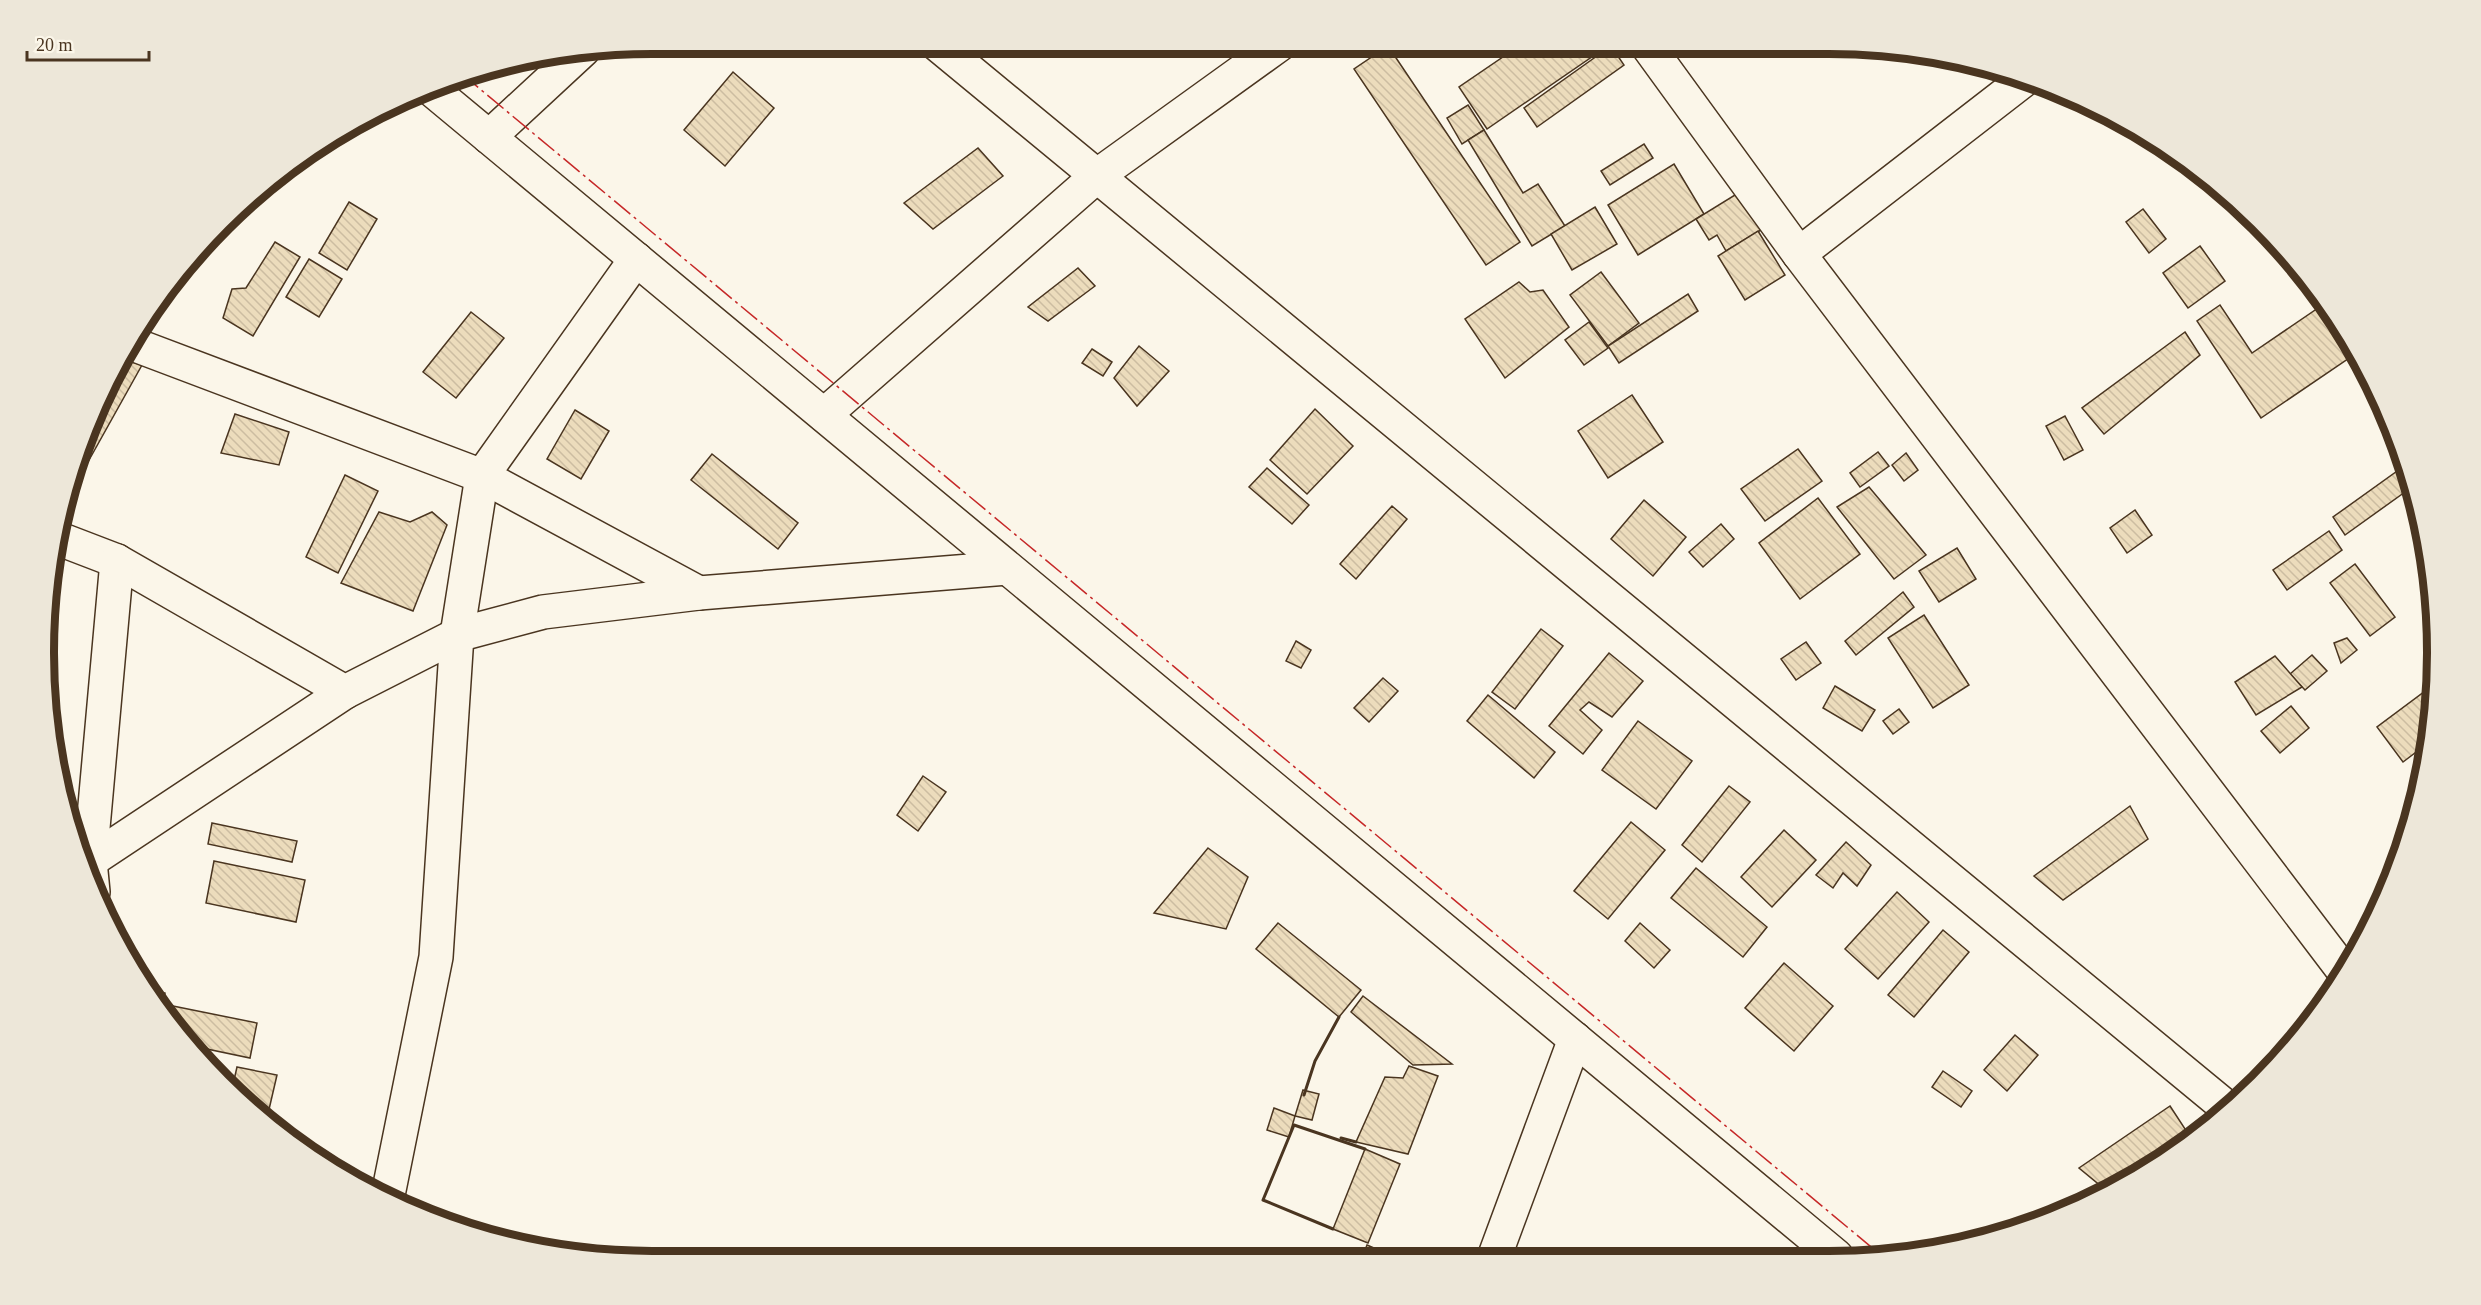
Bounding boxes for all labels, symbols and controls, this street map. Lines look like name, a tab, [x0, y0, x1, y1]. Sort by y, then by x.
scale bar	[27, 24, 148, 62]
text: 20 m	[36, 35, 73, 55]

